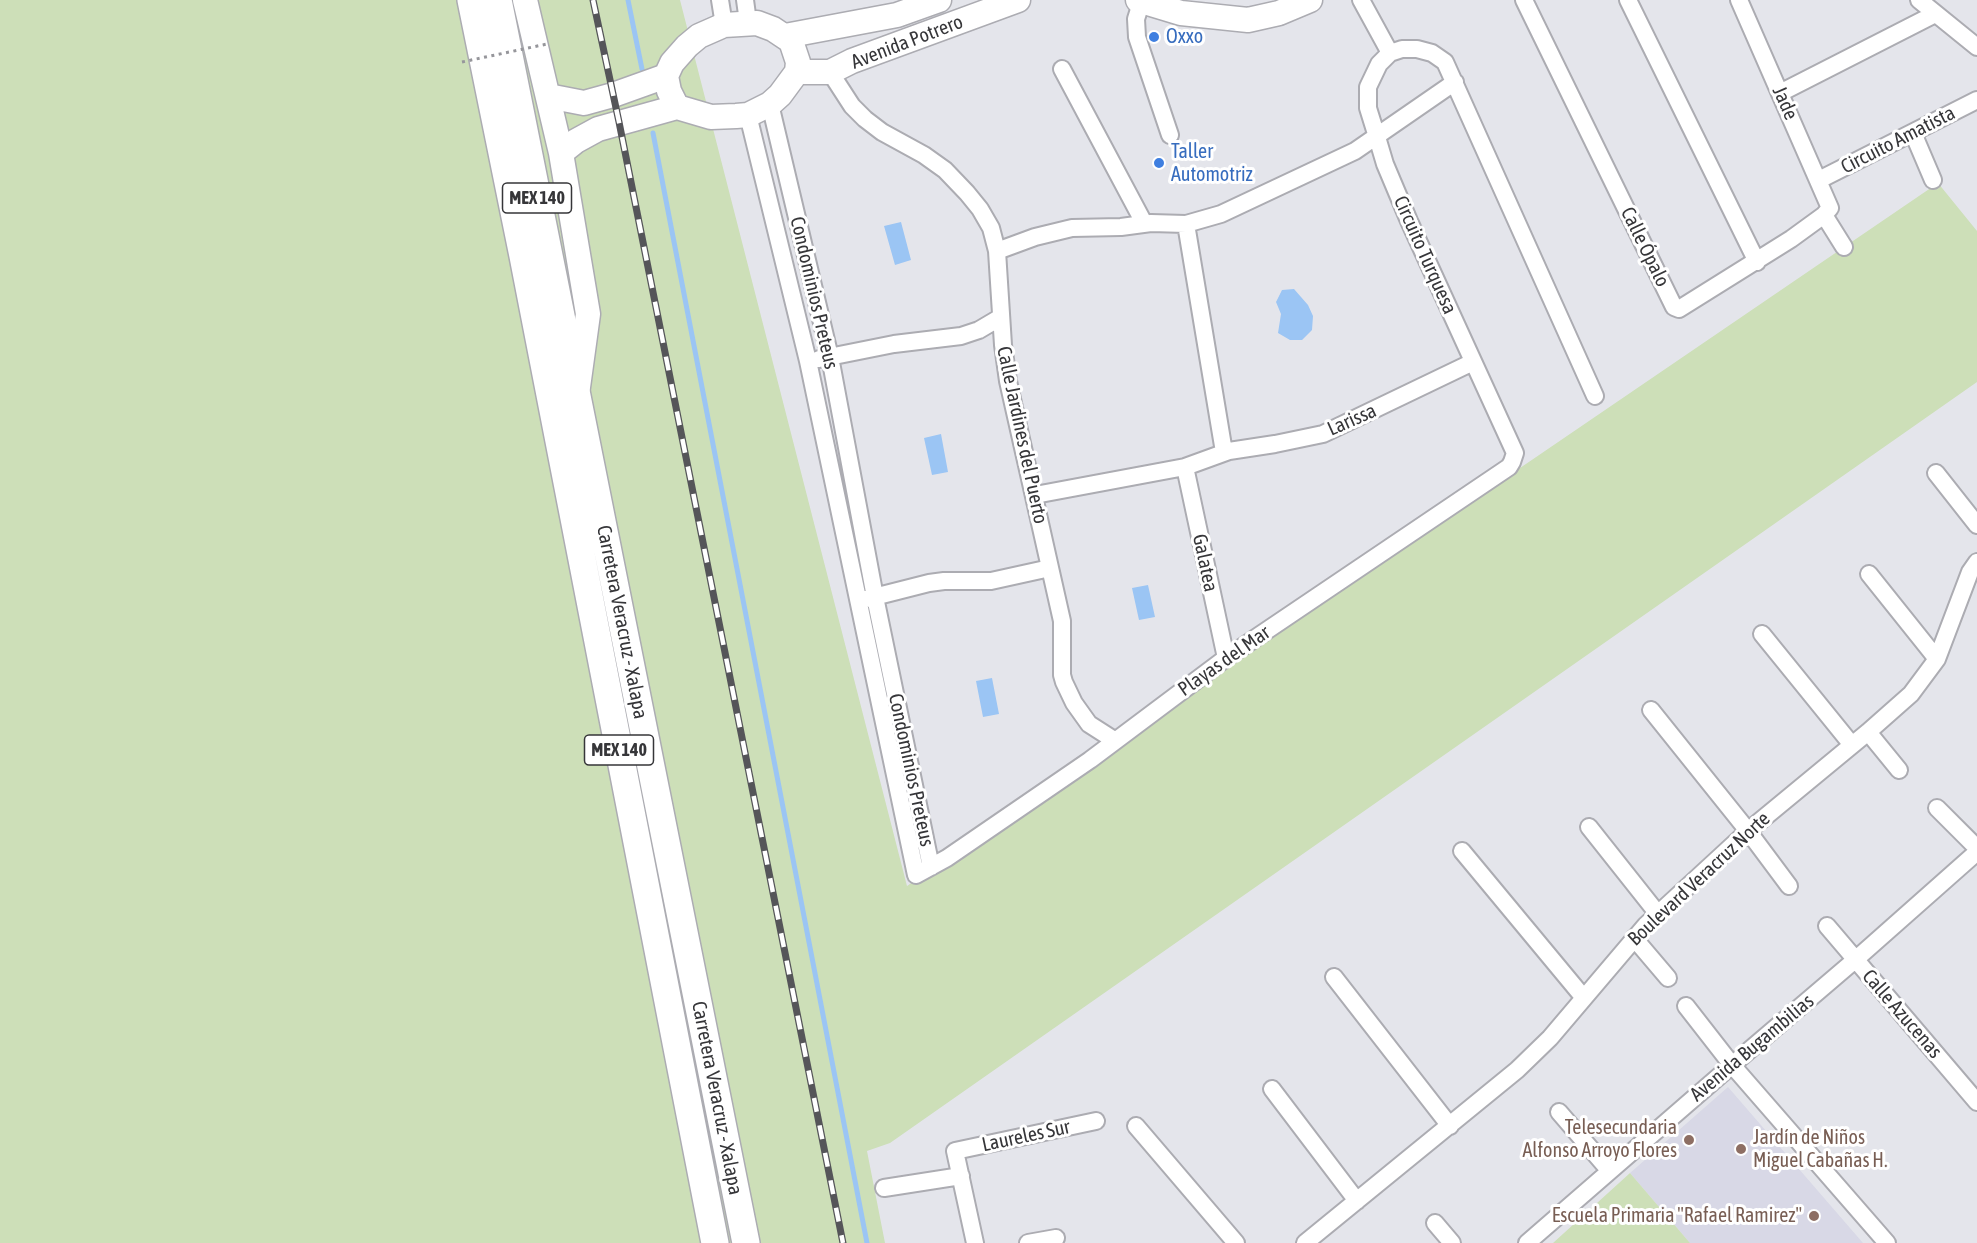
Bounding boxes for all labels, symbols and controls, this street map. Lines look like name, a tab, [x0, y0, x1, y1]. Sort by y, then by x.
street label: Avenida Potrero	[848, 10, 966, 74]
place label: Oxxo	[1166, 25, 1203, 49]
marker: Oxxo	[1147, 30, 1161, 44]
street label: Jade	[1767, 82, 1803, 124]
street label: Circuito Amatista	[1837, 101, 1959, 179]
place label: Taller Automotriz	[1171, 140, 1253, 187]
marker: Taller Automotriz	[1152, 156, 1166, 170]
road number: MEX 140	[502, 183, 572, 213]
street label: Circuito Turquesa	[1388, 192, 1462, 318]
street label: Calle Ópalo	[1615, 203, 1675, 291]
street label: Condominios Preteus	[785, 214, 843, 372]
street label: Calle Jardines del Puerto	[991, 344, 1053, 526]
street label: Larissa	[1324, 399, 1380, 441]
street label: Carretera Veracruz - Xalapa	[591, 523, 653, 721]
street label: Galatea	[1187, 532, 1223, 594]
street label: Playas del Mar	[1173, 621, 1275, 701]
street label: Condominios Preteus	[883, 691, 939, 849]
road number: MEX 140	[584, 735, 654, 765]
street label: Boulevard Veracruz Norte	[1623, 807, 1775, 951]
street label: Calle Azucenas	[1857, 965, 1947, 1063]
street label: Avenida Bugambilias	[1685, 989, 1819, 1107]
street label: Carretera Veracruz - Xalapa	[686, 999, 748, 1197]
street label: Laureles Sur	[980, 1115, 1072, 1157]
place label: Telesecundaria Alfonso Arroyo Flores	[1523, 1116, 1677, 1163]
place label: Jardín de Niños Miguel Cabañas H.	[1753, 1126, 1887, 1173]
marker: Telesecundaria Alfonso Arroyo Flores	[1682, 1133, 1696, 1147]
marker: Jardín de Niños Miguel Cabañas H.	[1734, 1142, 1748, 1156]
place label: Escuela Primaria "Rafael Ramirez"	[1552, 1204, 1802, 1228]
marker: Escuela Primaria "Rafael Ramirez"	[1807, 1209, 1821, 1223]

